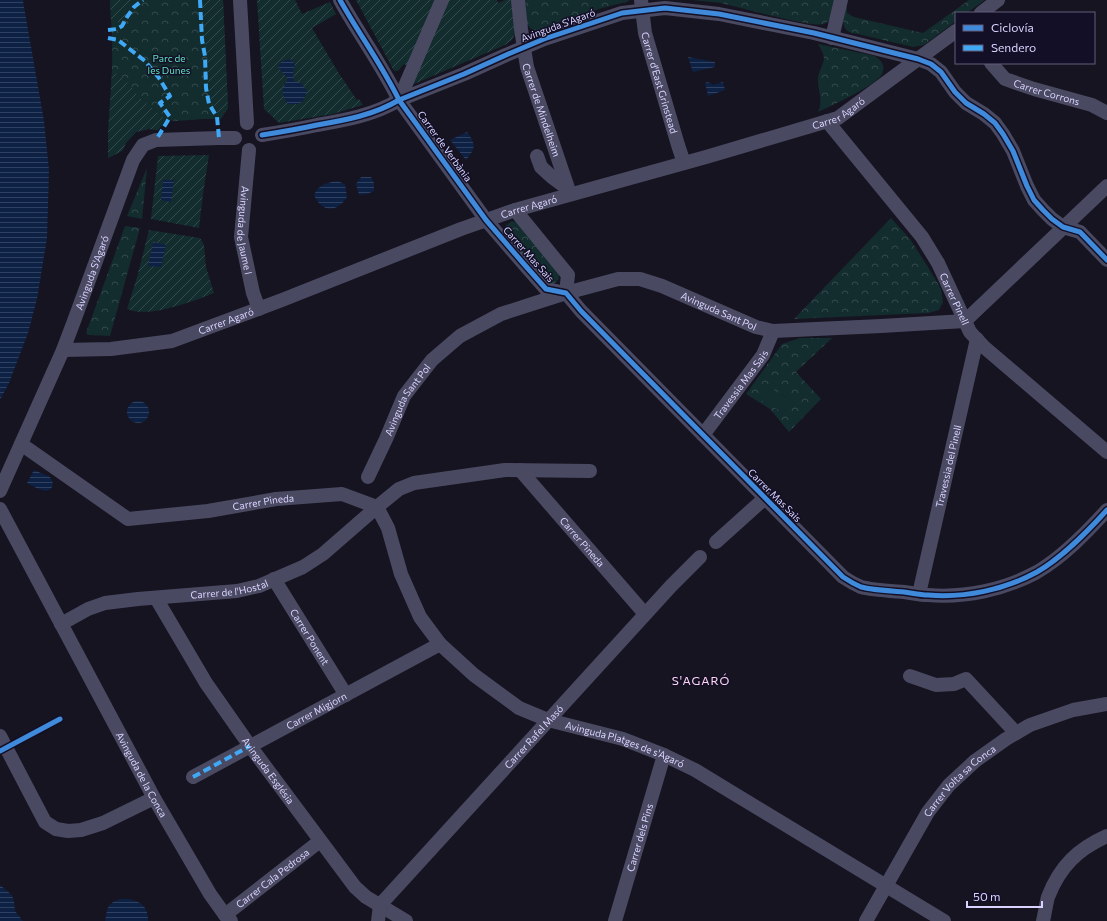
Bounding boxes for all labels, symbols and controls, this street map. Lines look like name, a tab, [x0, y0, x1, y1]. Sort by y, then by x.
street label: Avinguda S'Agaró	[519, 6, 597, 44]
legend	[955, 12, 1095, 64]
text: Ciclovía	[991, 20, 1034, 34]
street label: Carrer d'East Grinstead	[639, 31, 680, 135]
text: Sendero	[991, 40, 1036, 54]
park label: Parc de les Dunes	[148, 52, 191, 76]
street label: Carrer de Mindelheim	[521, 63, 563, 158]
street label: Carrer Corrons	[1012, 76, 1081, 107]
street label: Carrer Agaró	[811, 94, 867, 131]
street label: Carrer de Verbània	[415, 108, 475, 184]
street label: Avinguda de Jaume I	[235, 186, 255, 276]
street label: Carrer Agaró	[499, 193, 558, 221]
street label: Carrer Mas Sais	[501, 224, 557, 285]
street label: Avinguda S'Agaró	[73, 234, 111, 311]
street label: Carrer Pinell	[937, 271, 972, 327]
street label: Avinguda Sant Pol	[679, 289, 759, 333]
street label: Carrer Agaró	[196, 305, 255, 337]
street label: Travessia Mas Sais	[711, 348, 770, 421]
street label: Avinguda Sant Pol	[382, 361, 433, 437]
street label: Travessia del Pinell	[933, 424, 963, 509]
street label: Carrer Mas Sais	[746, 466, 804, 524]
street label: Carrer Pineda	[232, 492, 294, 513]
street label: Carrer Pineda	[557, 514, 607, 569]
street label: Carrer de l'Hostal	[190, 577, 270, 601]
street label: Carrer Ponent	[288, 606, 332, 667]
district label: S'AGARÓ	[672, 673, 730, 687]
street label: Carrer Migjorn	[284, 689, 349, 732]
street label: Carrer Rafel Masó	[502, 702, 566, 771]
street label: Avinguda Platges de s'Agaró	[564, 719, 686, 770]
street label: Avinguda de la Conca	[114, 730, 170, 819]
street label: Avinguda Església	[240, 735, 297, 806]
street label: Carrer Volta sa Conca	[921, 742, 998, 819]
street label: Carrer dels Pins	[624, 802, 655, 873]
street label: Carrer Cala Pedrosa	[233, 846, 311, 910]
scale bar	[967, 883, 1042, 909]
text: 50 m	[973, 889, 1001, 903]

